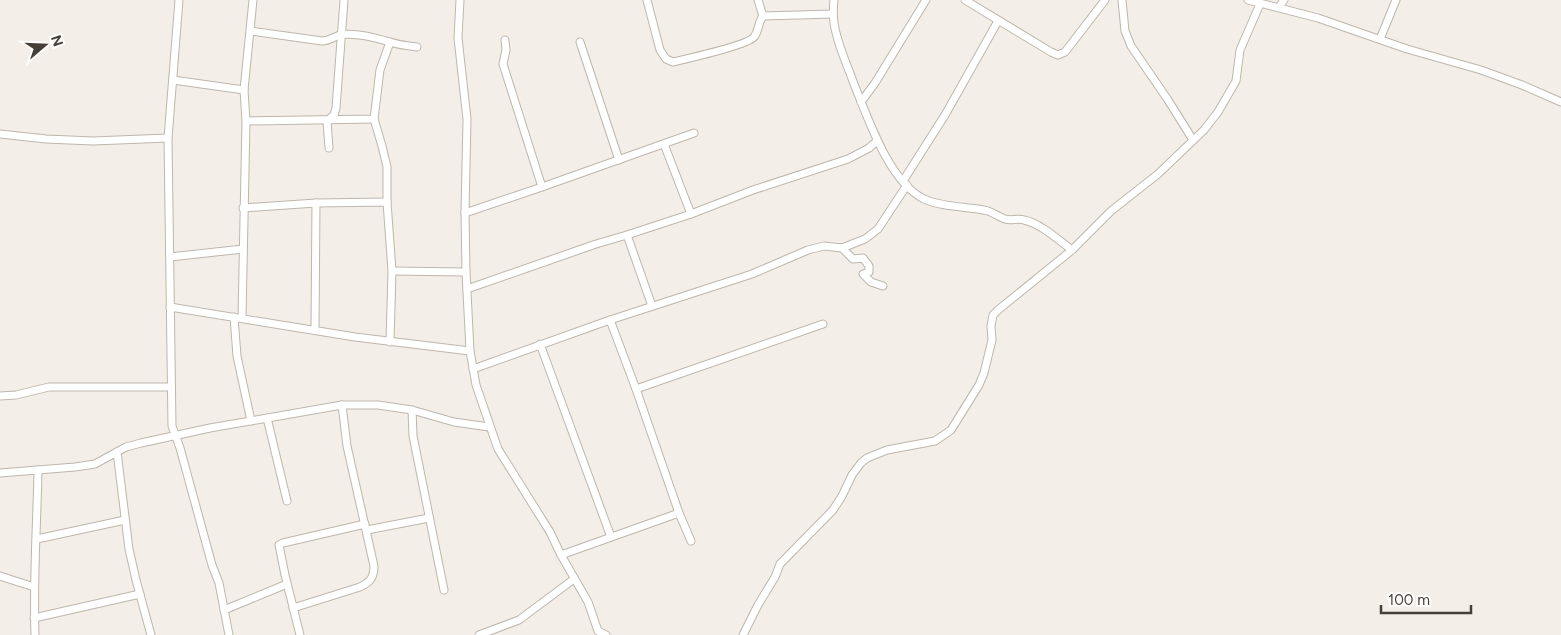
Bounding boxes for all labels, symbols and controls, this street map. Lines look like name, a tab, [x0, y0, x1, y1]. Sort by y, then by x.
north arrow	[20, 20, 70, 70]
text: N	[47, 33, 67, 49]
scale bar	[1381, 582, 1471, 614]
text: 100 m	[1388, 591, 1430, 609]

